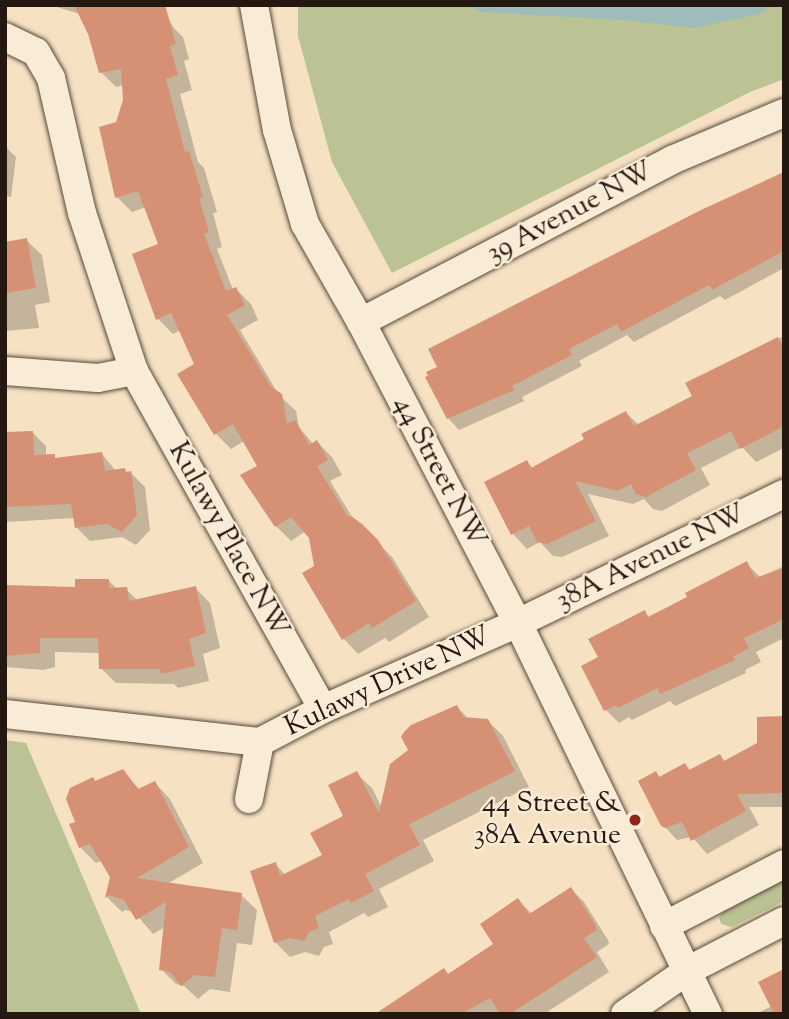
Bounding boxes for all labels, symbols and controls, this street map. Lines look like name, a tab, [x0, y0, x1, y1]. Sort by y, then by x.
street label: 39 Avenue NW	[481, 155, 659, 271]
street label: 44 Street NW	[385, 391, 493, 553]
street label: Kulawy Place NW	[161, 437, 295, 643]
street label: 38A Avenue NW	[551, 498, 751, 618]
street label: Kulawy Drive NW	[280, 620, 496, 744]
place label: 44 Street & 38A Avenue	[474, 787, 621, 853]
marker: 44 Street & 38A Avenue	[627, 812, 643, 828]

